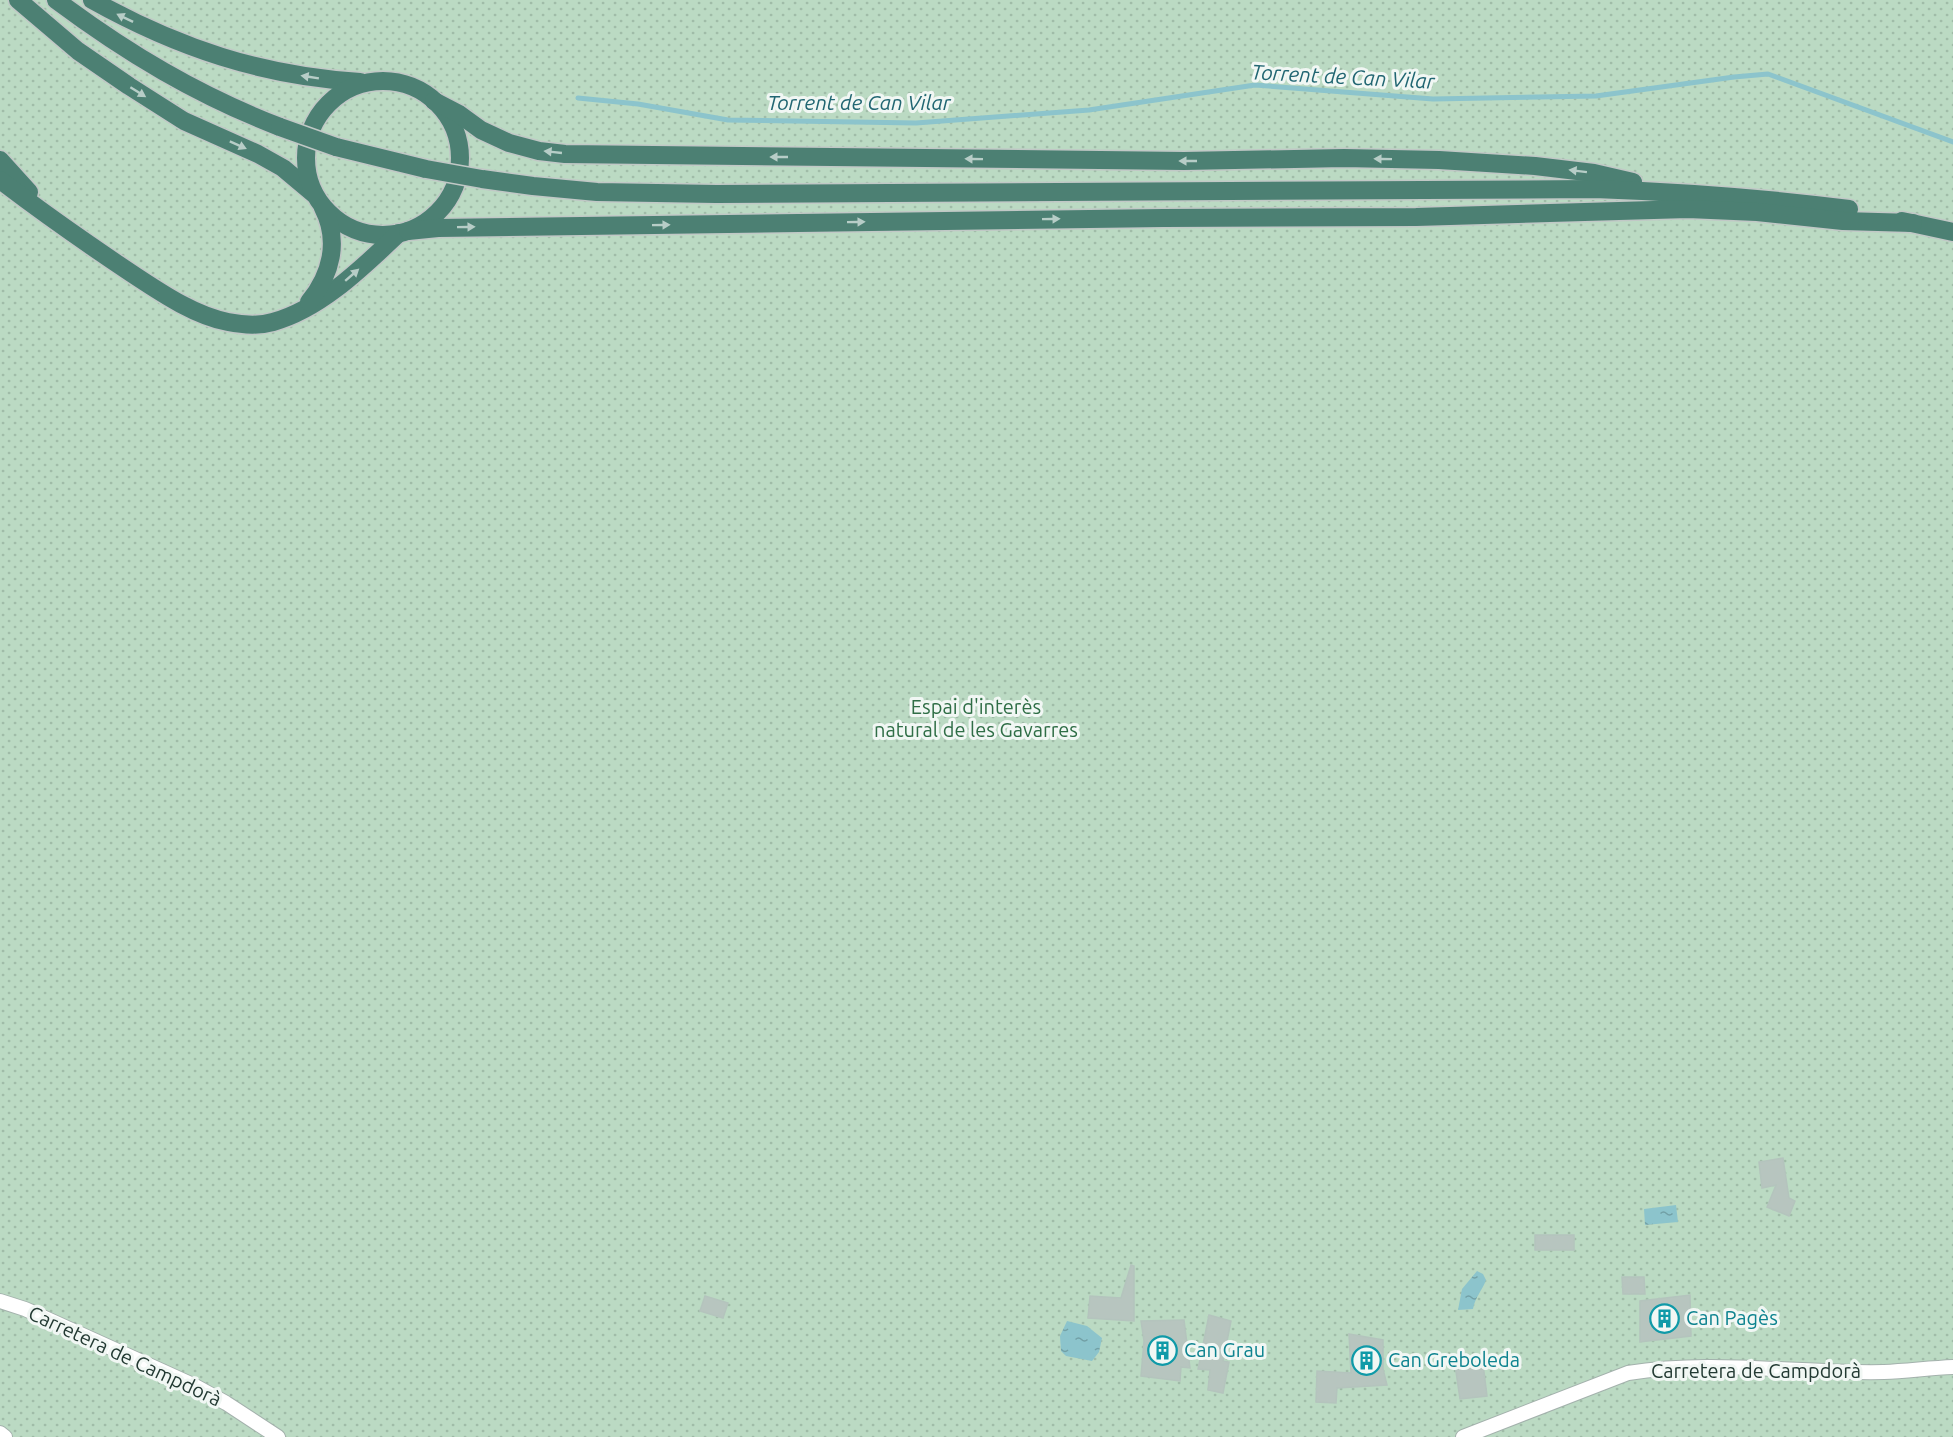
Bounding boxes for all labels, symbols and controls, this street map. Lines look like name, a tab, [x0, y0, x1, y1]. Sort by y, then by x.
one-way arrow	[116, 13, 134, 23]
water label: Torrent de Can Vilar	[1251, 59, 1436, 93]
one-way arrow	[300, 73, 319, 82]
one-way arrow	[130, 86, 146, 97]
water label: Torrent de Can Vilar	[767, 90, 952, 114]
one-way arrow	[229, 140, 247, 150]
one-way arrow	[544, 147, 563, 157]
one-way arrow	[770, 152, 789, 162]
one-way arrow	[965, 154, 984, 164]
one-way arrow	[1374, 154, 1393, 163]
one-way arrow	[1179, 156, 1198, 166]
one-way arrow	[1568, 167, 1587, 176]
one-way arrow	[1042, 214, 1061, 224]
one-way arrow	[847, 217, 866, 227]
one-way arrow	[652, 220, 671, 230]
one-way arrow	[457, 223, 476, 232]
one-way arrow	[344, 269, 360, 282]
park label: Espai d'interès natural de les Gavarres	[874, 695, 1078, 741]
street label: Carretera de Campdorà	[25, 1301, 225, 1410]
building icon: Can Pagès	[1649, 1302, 1681, 1334]
place label: Can Pagès	[1686, 1306, 1778, 1329]
building icon: Can Grau	[1147, 1334, 1179, 1366]
place label: Can Grau	[1184, 1338, 1265, 1361]
building icon: Can Greboleda	[1351, 1344, 1383, 1376]
place label: Can Greboleda	[1388, 1348, 1520, 1371]
street label: Carretera de Campdorà	[1651, 1359, 1861, 1382]

